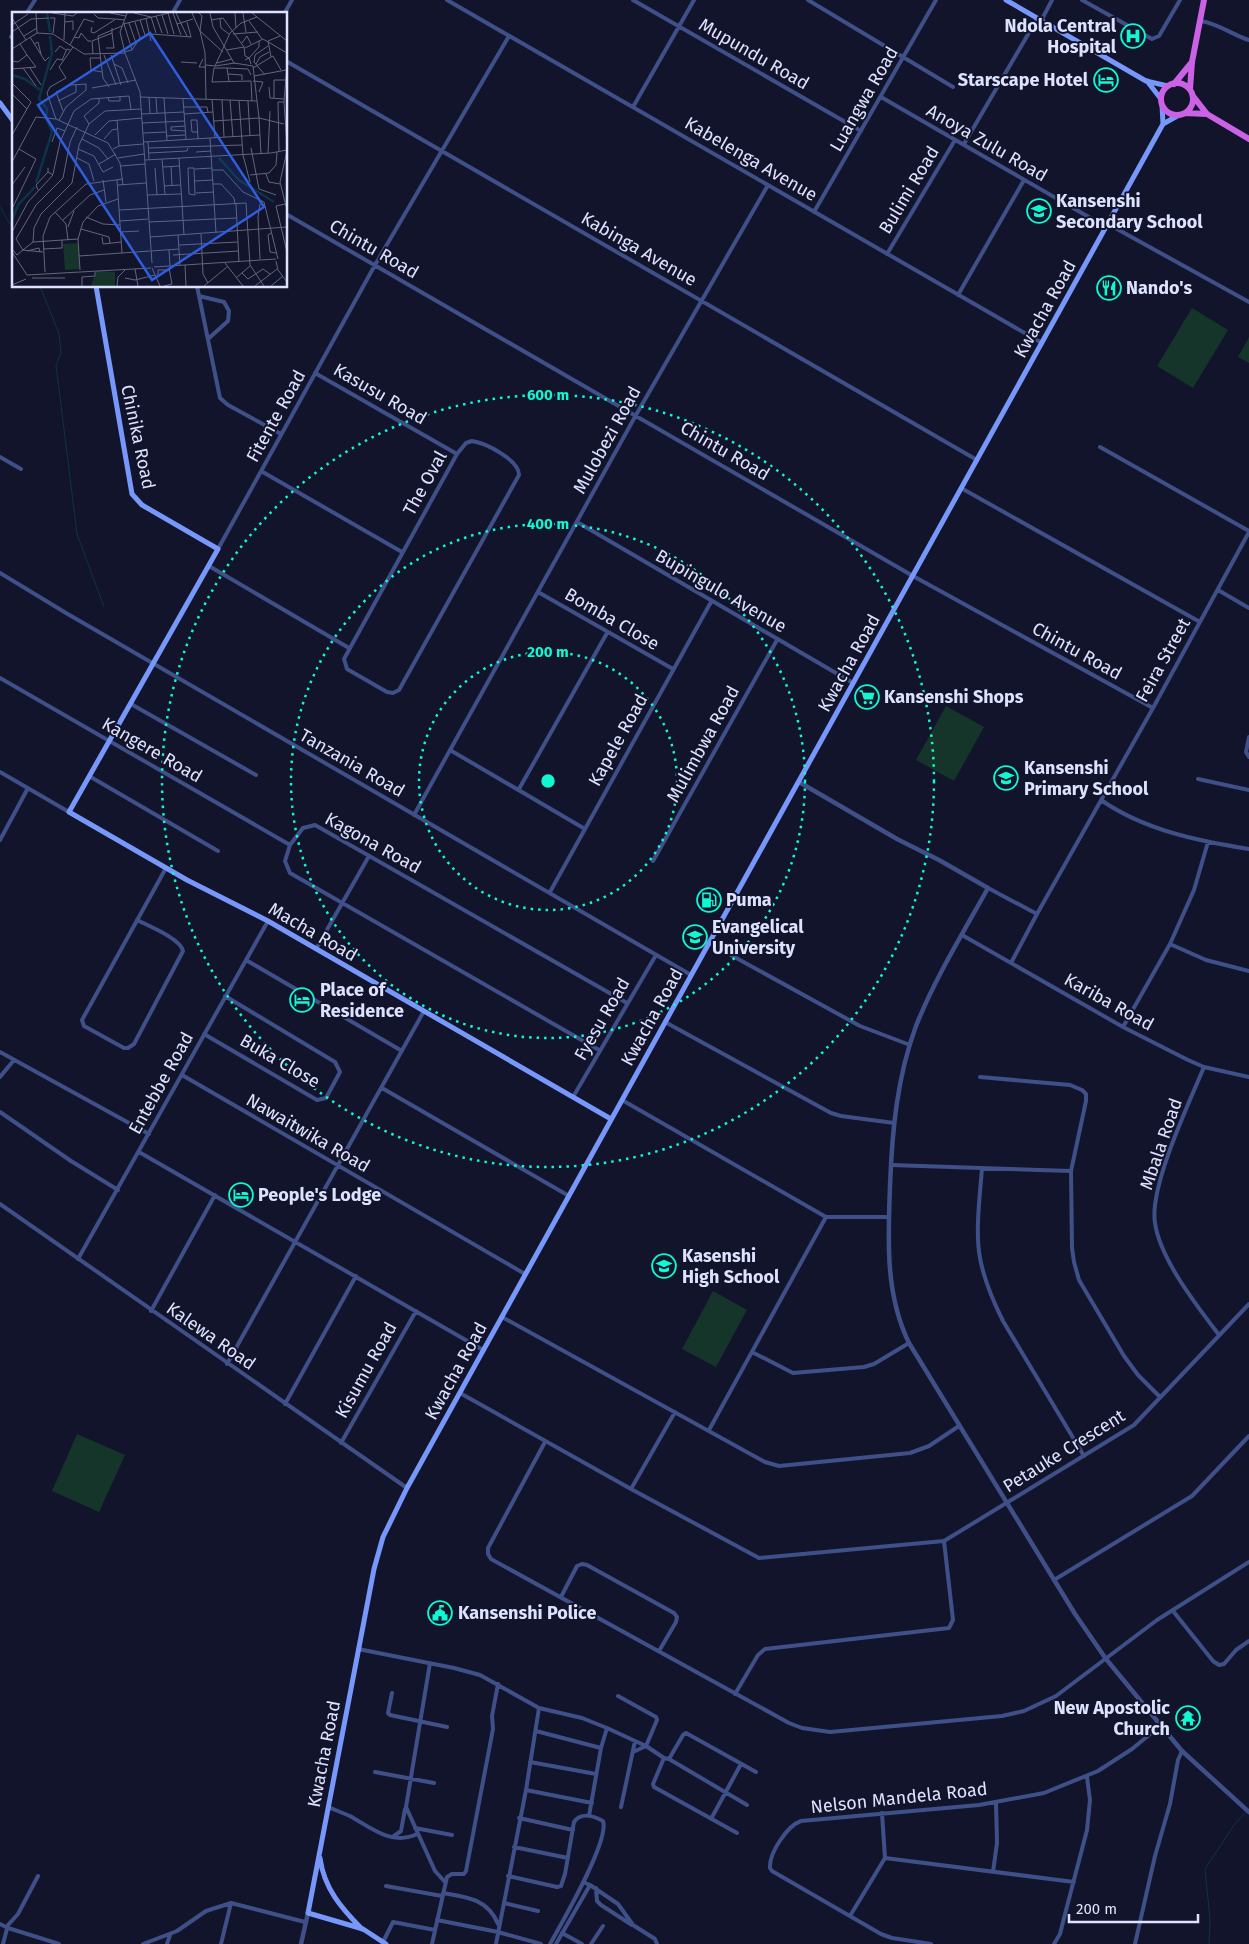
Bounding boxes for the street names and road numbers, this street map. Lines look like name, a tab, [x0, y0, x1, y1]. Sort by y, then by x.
street label: Mupundu Road	[695, 14, 813, 94]
street label: Luangwa Road	[825, 43, 903, 155]
street label: Anoya Zulu Road	[923, 99, 1051, 187]
street label: Kabelenga Avenue	[681, 112, 821, 206]
street label: Bulimi Road	[874, 142, 944, 238]
street label: Kabinga Avenue	[577, 207, 701, 291]
street label: Chintu Road	[325, 215, 423, 283]
street label: Kwacha Road	[1009, 256, 1081, 362]
street label: Kasusu Road	[329, 358, 431, 430]
street label: Fitente Road	[242, 366, 310, 466]
street label: Mulobezi Road	[568, 382, 646, 498]
street label: Chinika Road	[116, 383, 160, 491]
street label: Chintu Road	[676, 417, 774, 485]
street label: The Oval	[398, 447, 452, 519]
street label: Bupingulo Avenue	[652, 545, 790, 637]
street label: Bomba Close	[561, 583, 663, 655]
street label: Kwacha Road	[813, 610, 885, 716]
street label: Feira Street	[1131, 614, 1195, 706]
street label: Chintu Road	[1028, 617, 1126, 685]
street label: Mulimbwa Road	[662, 682, 744, 806]
street label: Kapele Road	[584, 690, 652, 790]
street label: Kangere Road	[98, 712, 206, 788]
street label: Tanzania Road	[295, 724, 409, 802]
street label: Kagona Road	[321, 808, 425, 878]
street label: Macha Road	[265, 898, 361, 966]
street label: Kwacha Road	[616, 964, 688, 1070]
street label: Kariba Road	[1060, 968, 1158, 1036]
street label: Fyesu Road	[569, 974, 635, 1064]
street label: Entebbe Road	[124, 1028, 198, 1138]
street label: Buka Close	[236, 1029, 324, 1093]
street label: Nawaitwika Road	[242, 1089, 374, 1177]
street label: Mbala Road	[1135, 1095, 1187, 1193]
street label: Kalewa Road	[162, 1297, 260, 1375]
street label: Kisumu Road	[331, 1318, 401, 1422]
street label: Kwacha Road	[420, 1318, 492, 1424]
street label: Petauke Crescent	[999, 1404, 1129, 1497]
street label: Kwacha Road	[303, 1699, 345, 1809]
street label: Nelson Mandela Road	[809, 1778, 989, 1818]

